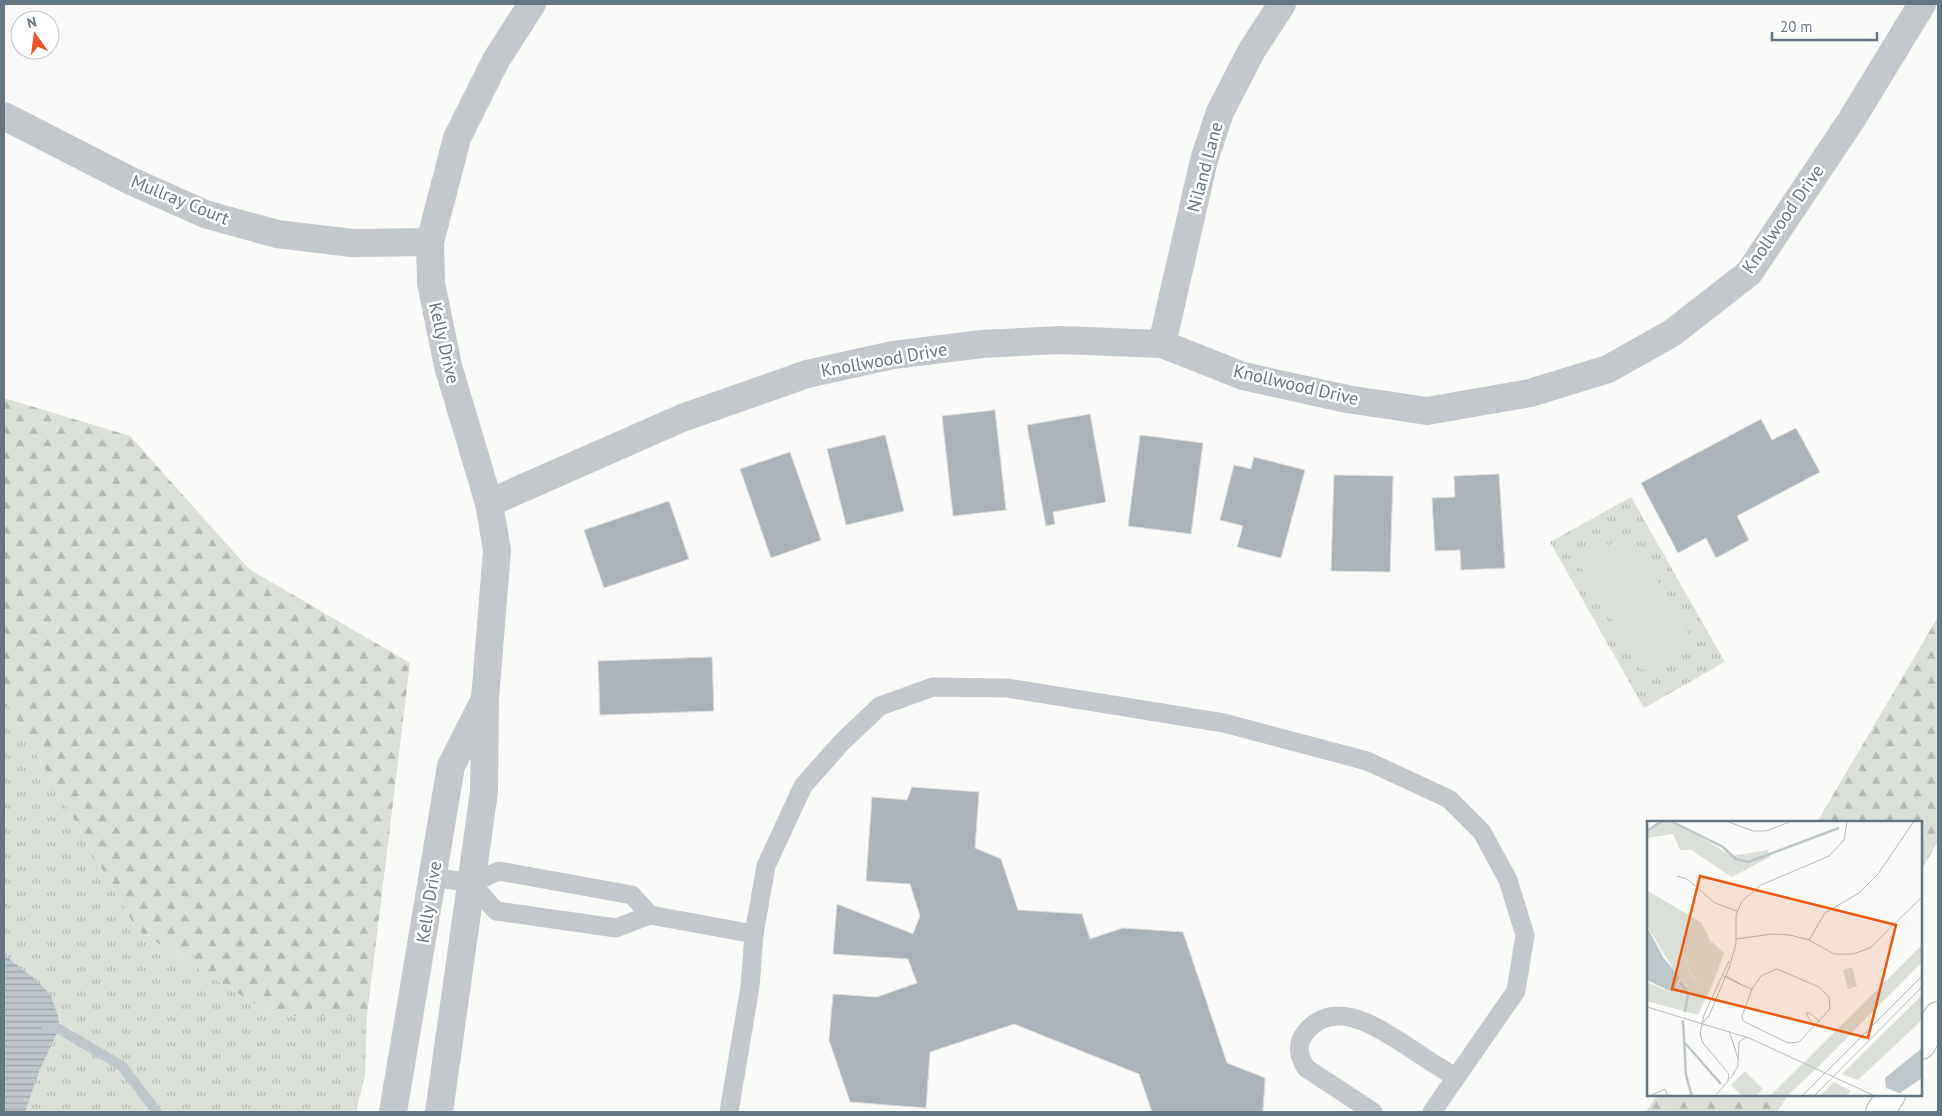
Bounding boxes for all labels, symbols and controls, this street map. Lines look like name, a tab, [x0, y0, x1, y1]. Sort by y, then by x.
north arrow	[10, 10, 60, 60]
scale bar	[1772, 10, 1877, 42]
text: N	[25, 13, 38, 32]
text: 20 m	[1780, 17, 1813, 36]
street label: Niland Lane	[1181, 119, 1228, 214]
street label: Knollwood Drive	[1737, 160, 1829, 278]
street label: Mullray Court	[128, 169, 233, 230]
street label: Kelly Drive	[424, 300, 465, 386]
street label: Knollwood Drive	[819, 337, 949, 382]
street label: Knollwood Drive	[1231, 359, 1361, 410]
inset map	[1647, 821, 1922, 1096]
street label: Kelly Drive	[411, 859, 446, 945]

